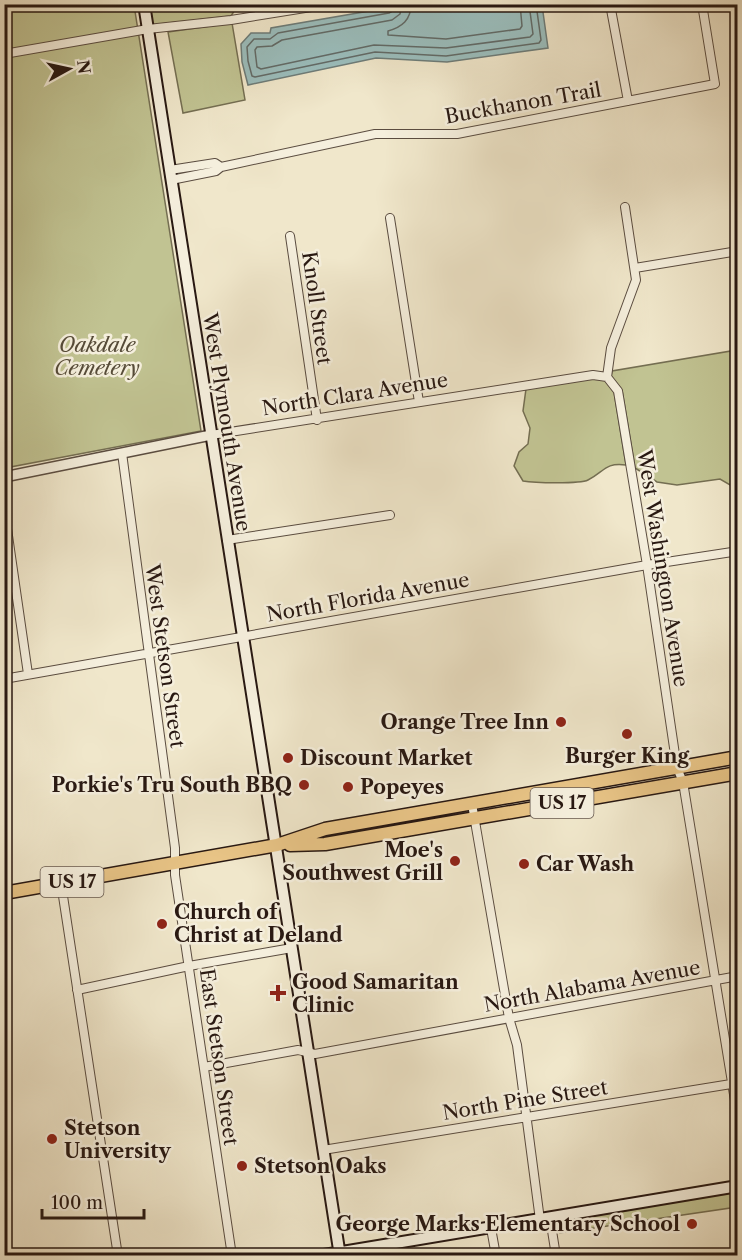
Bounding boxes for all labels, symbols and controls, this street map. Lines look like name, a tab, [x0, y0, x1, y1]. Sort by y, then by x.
north arrow	[39, 39, 99, 99]
text: N	[73, 59, 95, 75]
street label: Buckhanon Trail	[443, 77, 603, 129]
street label: Knoll Street	[297, 250, 337, 366]
street label: West Plymouth Avenue	[198, 310, 256, 533]
park label: Oakdale Cemetery	[54, 333, 140, 380]
street label: North Clara Avenue	[260, 367, 450, 421]
street label: West Washington Avenue	[632, 447, 694, 688]
street label: West Stetson Street	[140, 562, 190, 749]
street label: North Florida Avenue	[265, 567, 471, 627]
place label: Orange Tree Inn	[380, 710, 549, 734]
marker: Orange Tree Inn	[554, 715, 568, 729]
marker: Burger King	[620, 727, 634, 741]
place label: Burger King	[565, 744, 689, 768]
place label: Discount Market	[300, 746, 473, 770]
marker: Discount Market	[281, 751, 295, 765]
place label: Porkie's Tru South BBQ	[52, 773, 292, 797]
place label: Popeyes	[360, 775, 444, 799]
marker: Porkie's Tru South BBQ	[297, 778, 311, 792]
marker: Popeyes	[341, 780, 355, 794]
road number: US 17	[530, 788, 594, 818]
place label: Moe's Southwest Grill	[282, 838, 443, 885]
place label: Car Wash	[536, 852, 635, 876]
marker: Moe's Southwest Grill	[448, 854, 462, 868]
marker: Car Wash	[517, 857, 531, 871]
road number: US 17	[40, 867, 104, 897]
place label: Church of Christ at Deland	[174, 900, 343, 947]
marker: Church of Christ at Deland	[155, 917, 169, 931]
street label: North Alabama Avenue	[482, 955, 702, 1017]
street label: East Stetson Street	[195, 967, 243, 1147]
place label: Good Samaritan Clinic	[292, 970, 459, 1017]
marker: Good Samaritan Clinic	[269, 984, 287, 1002]
street label: North Pine Street	[441, 1075, 609, 1125]
place label: Stetson University	[64, 1116, 171, 1163]
marker: Stetson University	[45, 1132, 59, 1146]
place label: Stetson Oaks	[254, 1154, 387, 1178]
marker: Stetson Oaks	[235, 1159, 249, 1173]
scale bar	[42, 1182, 144, 1220]
text: 100 m	[51, 1192, 103, 1214]
place label: George Marks Elementary School	[335, 1212, 680, 1236]
marker: George Marks Elementary School	[685, 1217, 699, 1231]

